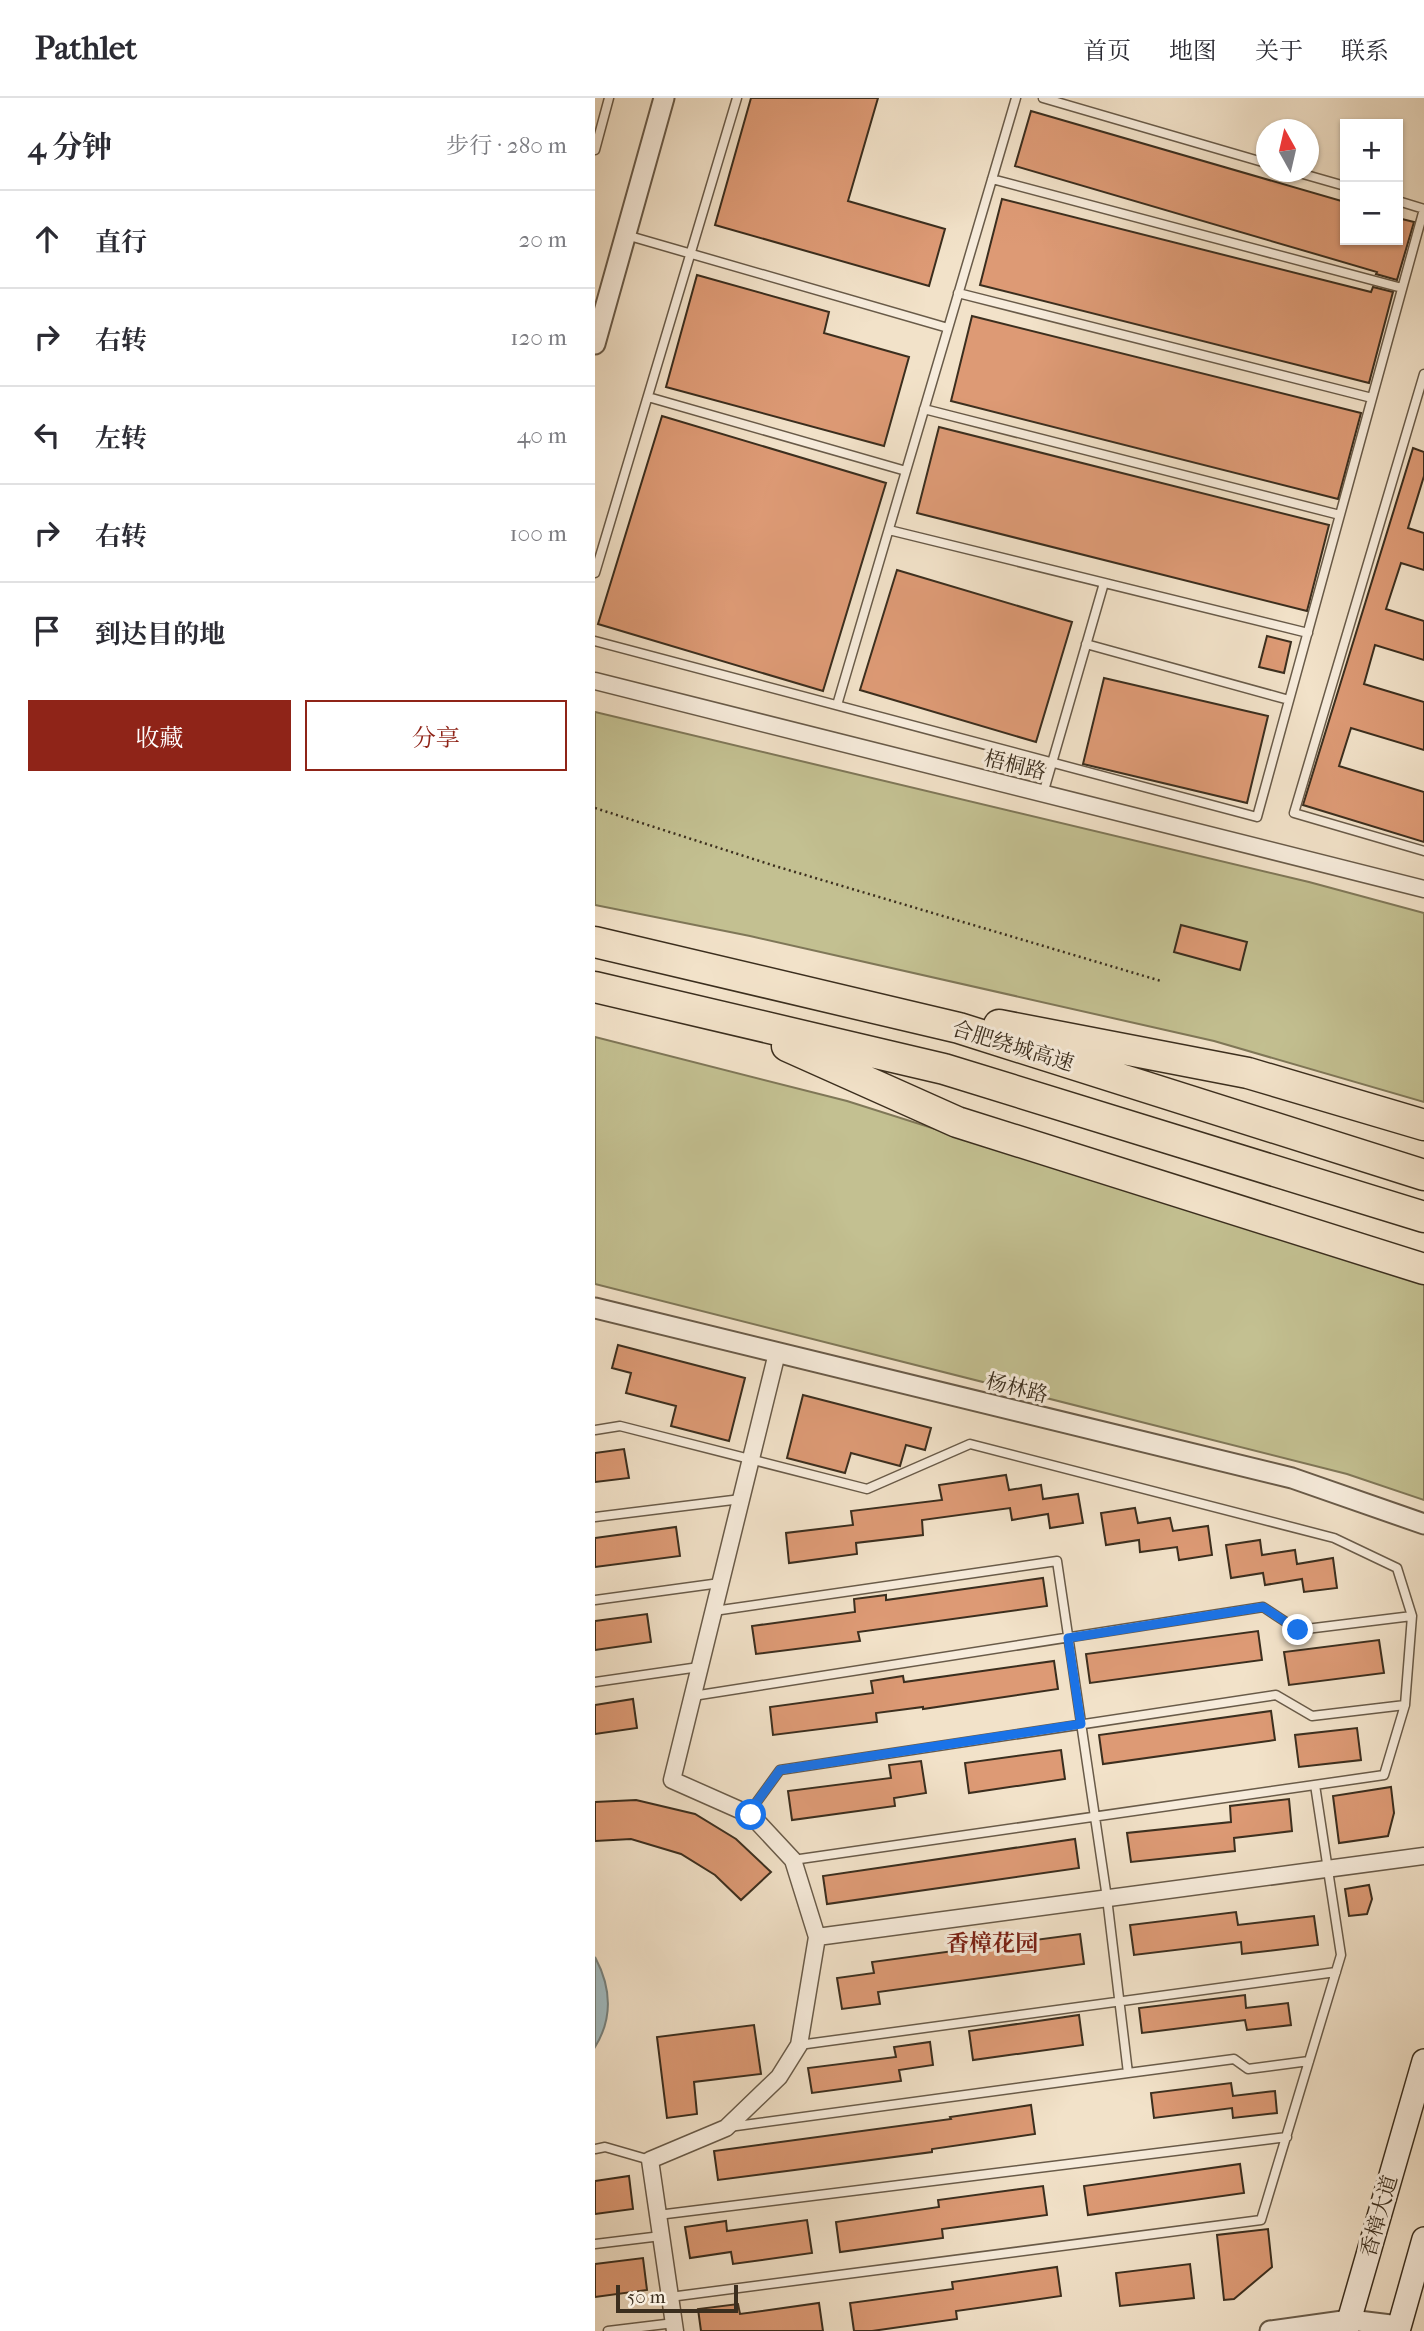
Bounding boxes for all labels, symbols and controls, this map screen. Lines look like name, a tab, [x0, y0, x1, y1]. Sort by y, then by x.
text: Pathlet	[35, 29, 137, 68]
text: 首页	[1083, 37, 1131, 65]
text: 地图	[1169, 37, 1217, 65]
text: 关于	[1255, 37, 1303, 65]
text: 联系	[1341, 37, 1389, 65]
north arrow	[1256, 119, 1319, 182]
map controls	[1340, 119, 1403, 245]
button: +	[1340, 119, 1403, 182]
text: 4 分钟	[28, 130, 112, 165]
text: 步行 · 280 m	[446, 132, 567, 159]
button: −	[1340, 182, 1403, 245]
icon: ahead	[28, 220, 66, 258]
text: 20 m	[518, 226, 567, 253]
text: 直行	[95, 227, 147, 258]
icon: right	[28, 318, 66, 356]
text: 120 m	[510, 324, 567, 351]
text: 右转	[95, 325, 147, 356]
icon: left	[28, 416, 66, 454]
text: 40 m	[517, 422, 567, 449]
text: 左转	[95, 423, 147, 454]
icon: right	[28, 514, 66, 552]
text: 100 m	[509, 520, 567, 547]
text: 右转	[95, 521, 147, 552]
icon: arrive	[28, 612, 66, 650]
text: 到达目的地	[95, 619, 225, 650]
button: 收藏	[28, 700, 291, 771]
button: 分享	[305, 700, 567, 771]
street label: 梧桐路	[982, 746, 1048, 784]
street label: 合肥绕城高速	[949, 1016, 1077, 1076]
street label: 杨林路	[984, 1369, 1050, 1407]
route end	[1282, 1614, 1313, 1645]
route start	[735, 1799, 766, 1830]
district label: 香樟花园	[946, 1930, 1038, 1957]
street label: 香樟大道	[1356, 2172, 1402, 2260]
scale bar	[616, 2282, 739, 2314]
text: 50 m	[627, 2286, 666, 2308]

